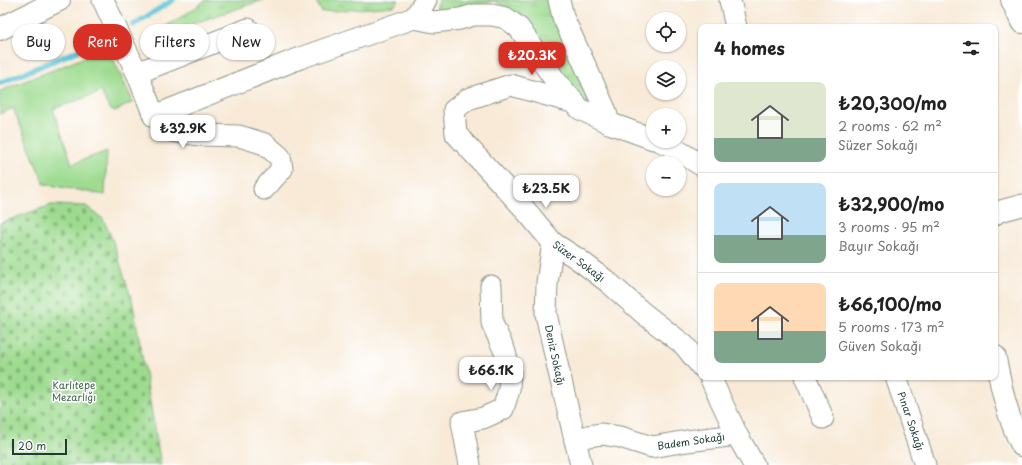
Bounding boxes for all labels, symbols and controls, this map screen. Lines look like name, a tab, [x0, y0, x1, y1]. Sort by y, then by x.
map controls	[646, 12, 686, 196]
button: locate	[646, 12, 686, 52]
chip: Buy	[12, 24, 65, 60]
chip: Rent	[73, 24, 132, 60]
chip: Filters	[140, 24, 209, 60]
chip: New	[217, 24, 275, 60]
text: 4 homes	[714, 35, 785, 61]
icon: filters	[960, 37, 982, 59]
pin: ₺20.3K	[499, 42, 565, 76]
text: ₺20.3K	[508, 45, 556, 64]
button: layers	[646, 60, 686, 100]
text: ₺20,300/mo	[838, 90, 947, 116]
icon: home	[746, 98, 794, 146]
button: +	[646, 108, 686, 148]
pin: ₺32.9K	[150, 115, 216, 149]
text: 2 rooms · 62 m²	[838, 116, 942, 135]
text: ₺32.9K	[159, 118, 207, 137]
text: Süzer Sokağı	[838, 135, 918, 154]
button: −	[646, 156, 686, 196]
pin: ₺23.5K	[513, 175, 579, 209]
text: ₺23.5K	[522, 178, 570, 197]
text: ₺32,900/mo	[838, 191, 944, 217]
icon: home	[746, 199, 794, 247]
text: 3 rooms · 95 m²	[838, 217, 940, 236]
street label: Süzer Sokağı	[550, 236, 609, 285]
text: Bayır Sokağı	[838, 236, 919, 255]
text: ₺66,100/mo	[838, 291, 942, 317]
icon: home	[746, 299, 794, 347]
text: 5 rooms · 173 m²	[838, 317, 944, 336]
street label: Deniz Sokağı	[542, 323, 569, 387]
text: Güven Sokağı	[838, 336, 922, 355]
pin: ₺66.1K	[458, 357, 524, 391]
text: ₺66.1K	[468, 360, 514, 379]
park label: Karlıtepe Mezarlığı	[52, 377, 96, 404]
street label: Pınar Sokağı	[894, 389, 929, 452]
street label: Badem Sokağı	[656, 428, 726, 453]
scale bar	[12, 437, 67, 456]
text: 20 m	[18, 437, 46, 454]

